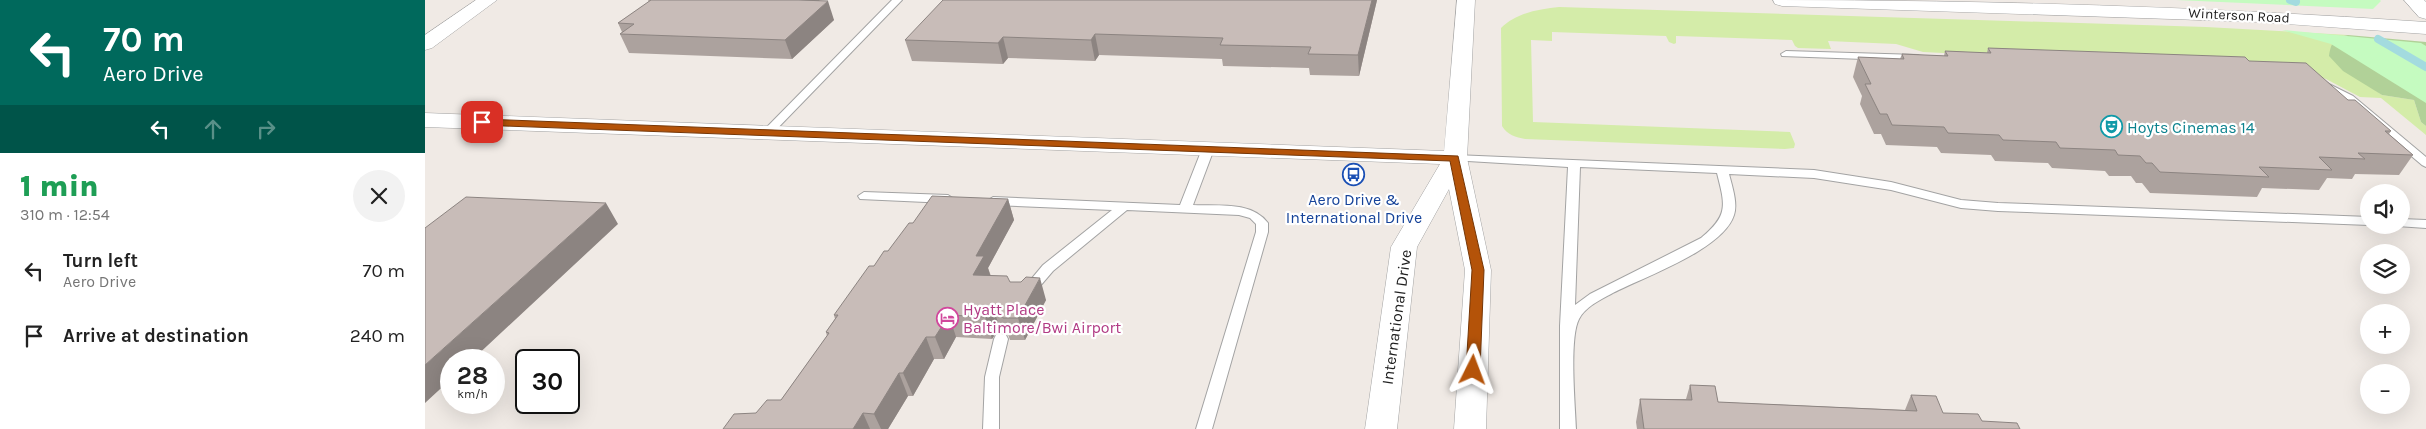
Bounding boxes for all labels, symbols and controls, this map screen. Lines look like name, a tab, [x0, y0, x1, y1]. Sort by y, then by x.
street label: Winterson Road	[2188, 4, 2290, 27]
text: 70 m	[103, 19, 185, 60]
icon: left	[20, 20, 85, 85]
text: Aero Drive	[103, 61, 204, 87]
pin	[461, 101, 503, 143]
icon: arrive	[468, 108, 496, 136]
icon: left	[146, 115, 174, 143]
icon: ahead	[199, 115, 227, 143]
icon: right	[252, 115, 280, 143]
theatre icon: Hoyts Cinemas 14	[2099, 115, 2123, 139]
place label: Hoyts Cinemas 14	[2127, 118, 2255, 137]
bus stop icon: Aero Drive & International Drive	[1342, 163, 1366, 187]
text: 1 min	[20, 168, 99, 204]
button: close	[353, 170, 405, 222]
map controls	[2360, 184, 2410, 414]
button: sound	[2360, 184, 2410, 234]
place label: Aero Drive & International Drive	[1286, 190, 1422, 227]
text: 310 m · 12:54	[20, 205, 110, 224]
button: layers	[2360, 244, 2410, 294]
street label: International Drive	[1378, 248, 1415, 386]
text: Turn left	[63, 250, 138, 272]
icon: left	[20, 257, 48, 285]
text: 70 m	[363, 260, 405, 282]
text: Aero Drive	[63, 272, 136, 291]
place label: Hyatt Place Baltimore/Bwi Airport	[963, 300, 1121, 337]
button: +	[2360, 304, 2410, 354]
hotel icon: Hyatt Place Baltimore/Bwi Airport	[935, 306, 959, 330]
icon: arrive	[20, 322, 48, 350]
text: Arrive at destination	[63, 325, 249, 347]
text: 240 m	[350, 325, 405, 347]
position arrow	[1446, 343, 1498, 395]
speed limit sign: 30	[515, 349, 580, 414]
text: 28	[457, 361, 488, 390]
button: −	[2360, 364, 2410, 414]
text: km/h	[457, 387, 488, 401]

